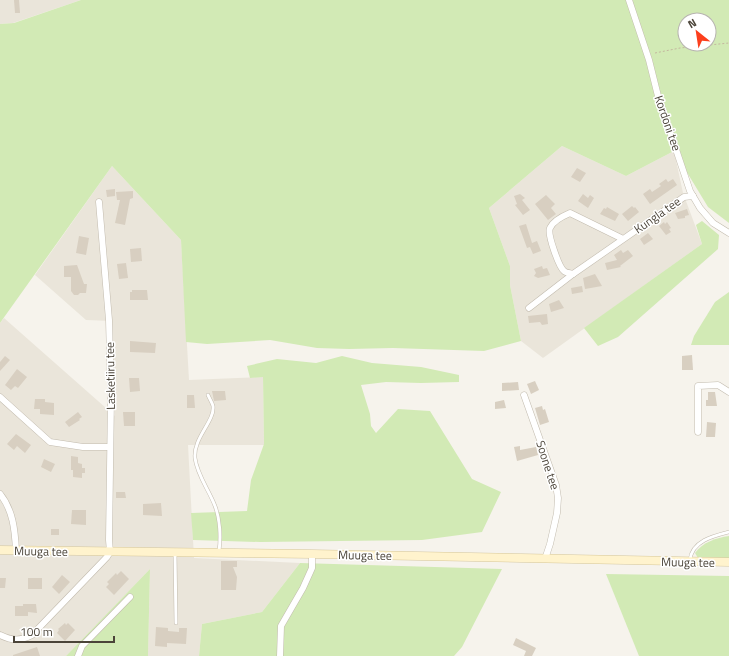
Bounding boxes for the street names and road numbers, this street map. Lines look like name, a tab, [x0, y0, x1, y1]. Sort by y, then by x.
street label: Kordoni tee	[650, 93, 686, 153]
street label: Kungla tee	[630, 192, 684, 238]
street label: Lasketiiru tee	[100, 342, 120, 410]
street label: Soone tee	[531, 438, 565, 492]
street label: Muuga tee	[14, 541, 68, 561]
street label: Muuga tee	[338, 545, 392, 565]
street label: Muuga tee	[661, 552, 715, 572]

